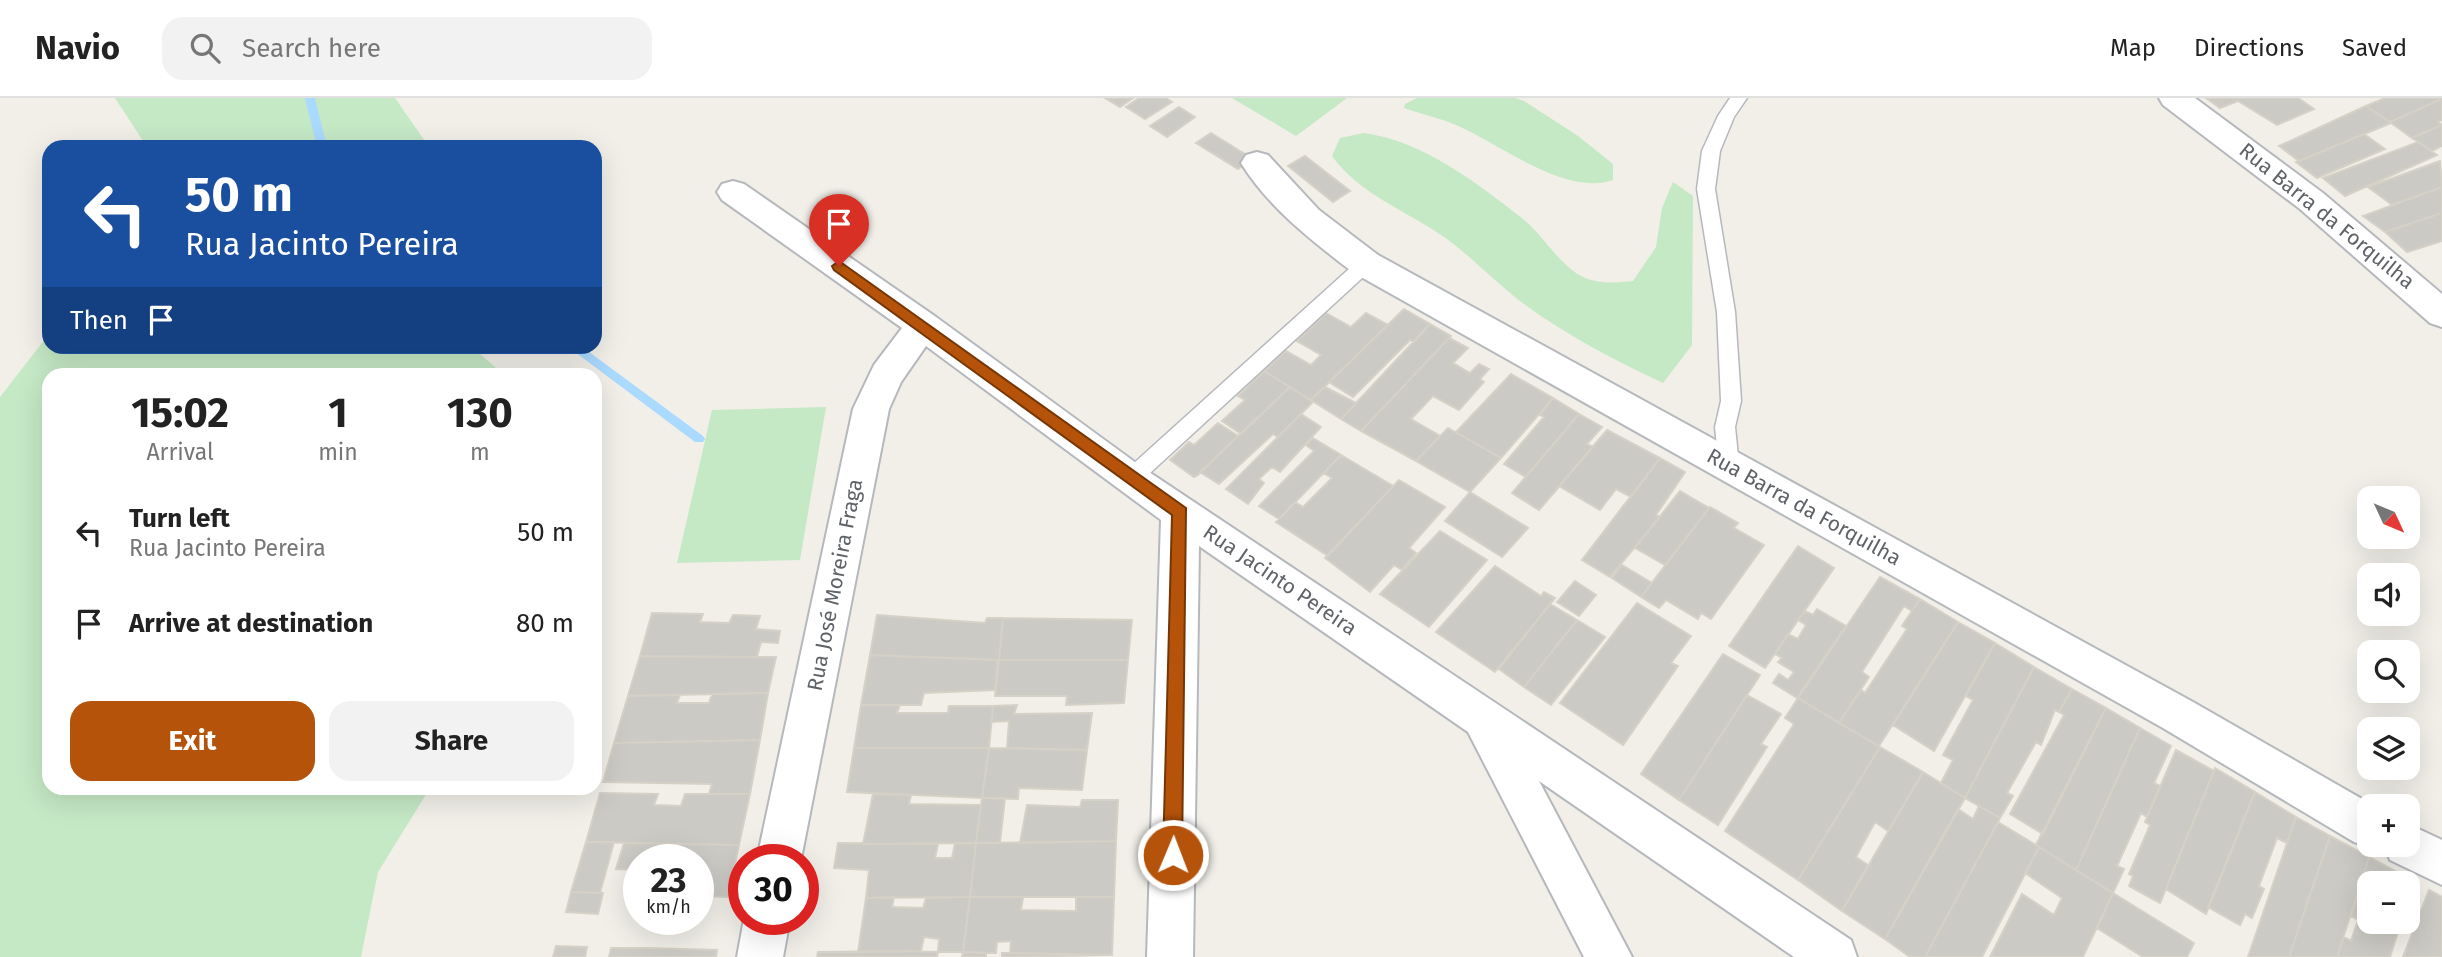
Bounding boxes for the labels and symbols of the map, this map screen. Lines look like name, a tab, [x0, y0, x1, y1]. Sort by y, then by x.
street label: Rua Barra da Forquilha	[2234, 137, 2420, 295]
pin	[809, 194, 869, 266]
street label: Rua Barra da Forquilha	[1702, 443, 1906, 571]
street label: Rua José Moreira Fraga	[802, 477, 868, 693]
north arrow	[2357, 486, 2420, 550]
street label: Rua Jacinto Pereira	[1198, 519, 1362, 641]
position arrow	[1136, 818, 1210, 892]
speed limit sign: 30	[728, 844, 819, 935]

